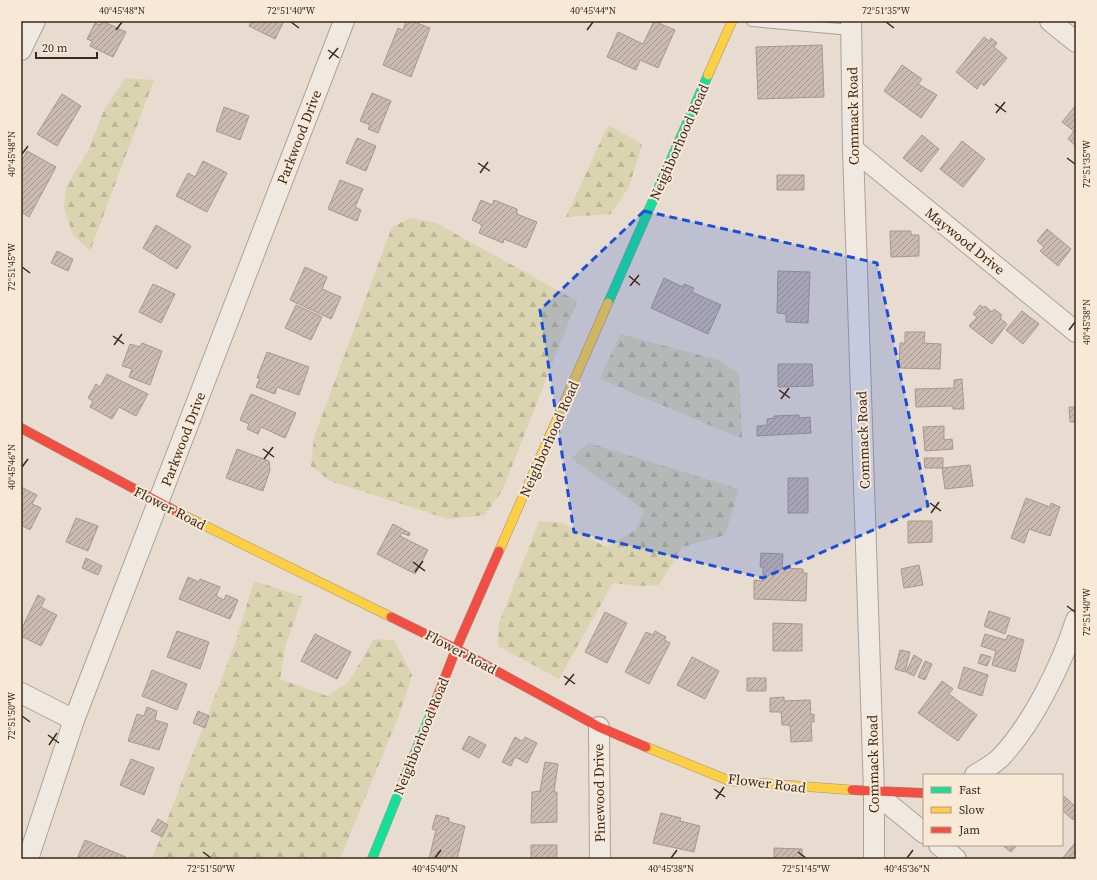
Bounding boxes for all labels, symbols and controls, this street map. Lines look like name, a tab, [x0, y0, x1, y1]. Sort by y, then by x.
text: 40°45'48"N	[99, 4, 145, 17]
text: 72°51'40"W	[267, 4, 316, 17]
text: 40°45'44"N	[570, 4, 616, 17]
text: 72°51'35"W	[862, 4, 911, 17]
scale bar	[36, 34, 97, 60]
text: 20 m	[42, 40, 68, 56]
street label: Commack Road	[842, 67, 864, 165]
street label: Neighborhood Road	[644, 81, 714, 203]
street label: Parkwood Drive	[272, 87, 326, 187]
text: 40°45'48"N	[5, 131, 18, 177]
text: 72°51'35"W	[1080, 139, 1093, 188]
street label: Maywood Drive	[921, 203, 1009, 279]
text: 72°51'45"W	[5, 242, 18, 291]
text: 40°45'38"N	[1080, 299, 1093, 345]
street label: Neighborhood Road	[514, 378, 584, 500]
street label: Parkwood Drive	[156, 389, 210, 489]
street label: Commack Road	[851, 391, 875, 489]
text: 40°45'46"N	[5, 444, 18, 490]
street label: Flower Road	[131, 481, 210, 535]
text: 72°51'40"W	[1080, 587, 1093, 636]
street label: Flower Road	[422, 625, 500, 679]
street label: Neighborhood Road	[388, 674, 454, 798]
text: 72°51'50"W	[5, 691, 18, 740]
street label: Commack Road	[862, 715, 884, 813]
street label: Pinewood Drive	[588, 743, 610, 843]
street label: Flower Road	[727, 768, 807, 798]
legend	[923, 774, 1063, 846]
text: Fast	[959, 782, 981, 798]
text: Slow	[959, 802, 985, 818]
text: Jam	[958, 822, 980, 838]
text: 72°51'50"W	[187, 862, 236, 875]
text: 40°45'40"N	[412, 862, 458, 875]
text: 40°45'38"N	[648, 862, 694, 875]
text: 72°51'45"W	[782, 862, 831, 875]
text: 40°45'36"N	[884, 862, 930, 875]

